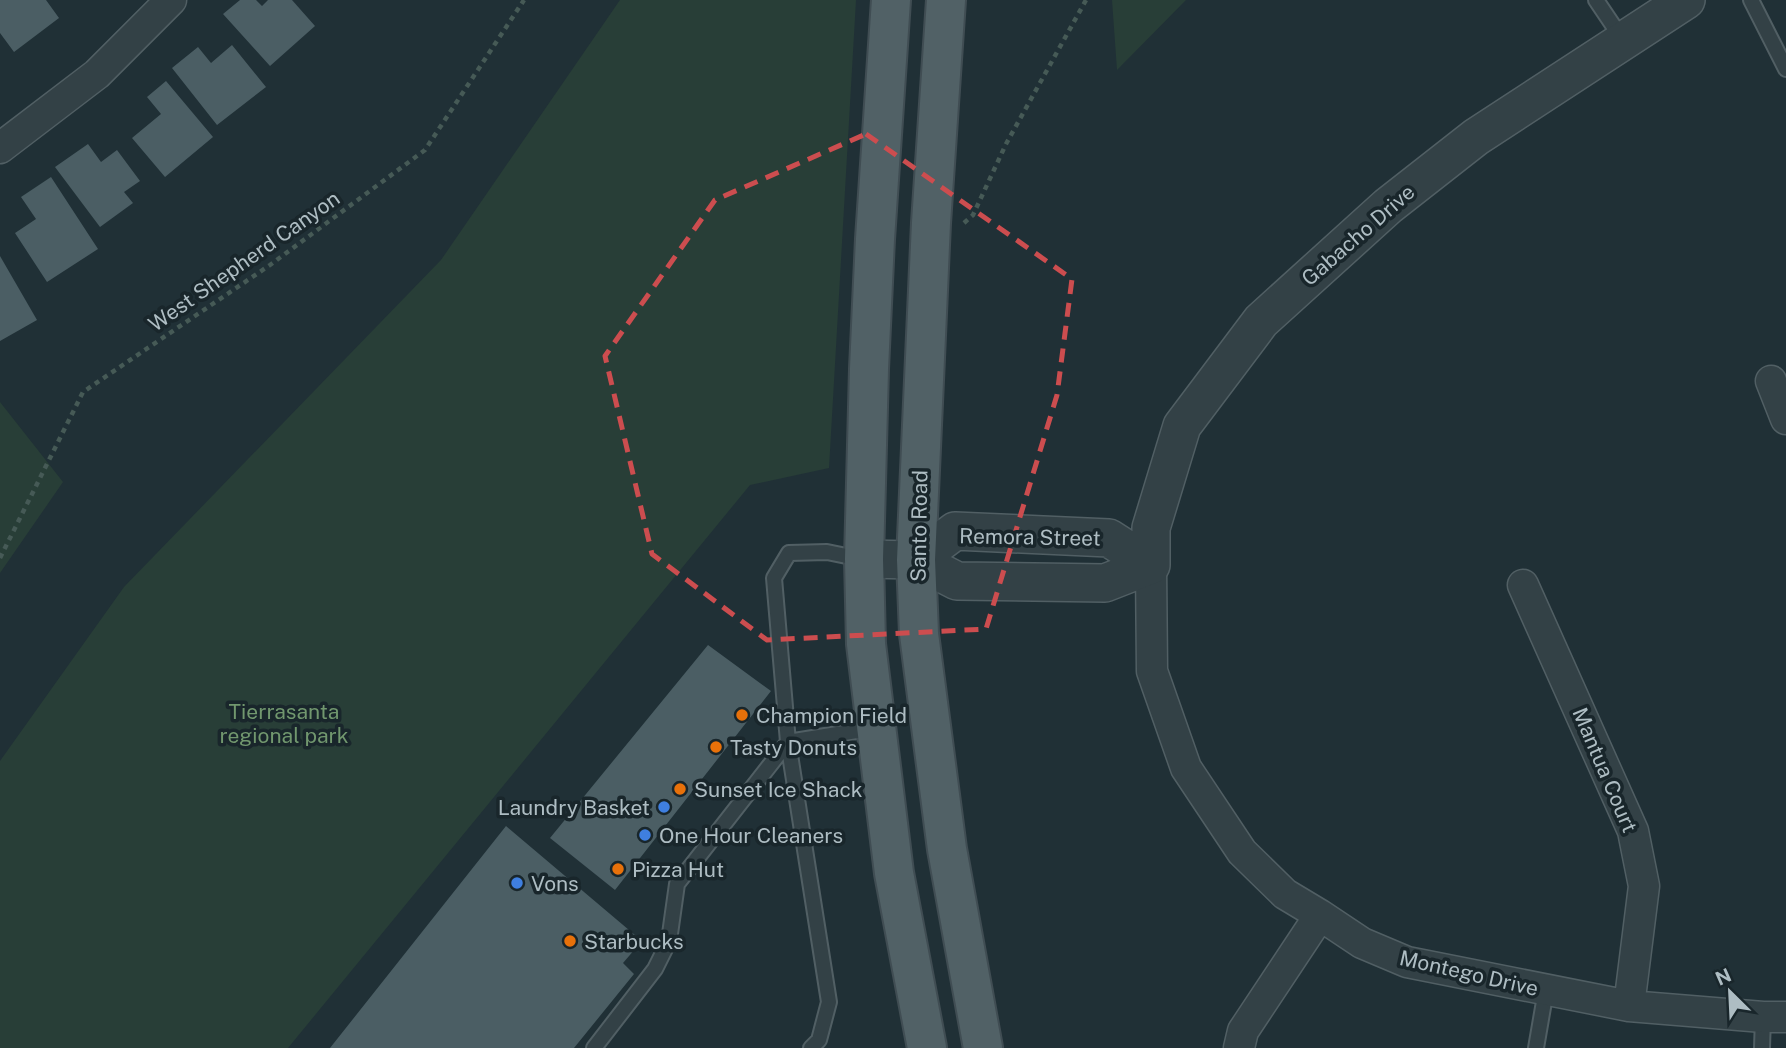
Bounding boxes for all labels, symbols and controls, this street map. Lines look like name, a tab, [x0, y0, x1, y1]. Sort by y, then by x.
street label: Gabacho Drive	[1296, 179, 1420, 291]
street label: West Shepherd Canyon	[144, 186, 344, 336]
street label: Santo Road	[906, 470, 932, 582]
street label: Remora Street	[959, 523, 1101, 551]
park label: Tierrasanta regional park	[219, 699, 349, 748]
place label: Champion Field	[756, 703, 907, 728]
street label: Mantua Court	[1567, 704, 1643, 836]
marker: Champion Field	[734, 707, 750, 723]
place label: Tasty Donuts	[730, 735, 857, 760]
marker: Tasty Donuts	[708, 739, 724, 755]
place label: Sunset Ice Shack	[694, 777, 863, 802]
marker: Sunset Ice Shack	[672, 781, 688, 797]
place label: Laundry Basket	[498, 795, 650, 820]
marker: Laundry Basket	[656, 799, 672, 815]
place label: One Hour Cleaners	[659, 823, 843, 848]
marker: One Hour Cleaners	[637, 827, 653, 843]
place label: Pizza Hut	[632, 857, 724, 882]
marker: Pizza Hut	[610, 861, 626, 877]
place label: Vons	[531, 871, 579, 896]
marker: Vons	[509, 875, 525, 891]
place label: Starbucks	[584, 929, 684, 954]
marker: Starbucks	[562, 933, 578, 949]
street label: Montego Drive	[1397, 945, 1541, 1001]
north arrow	[1695, 957, 1765, 1027]
text: N	[1712, 963, 1734, 990]

